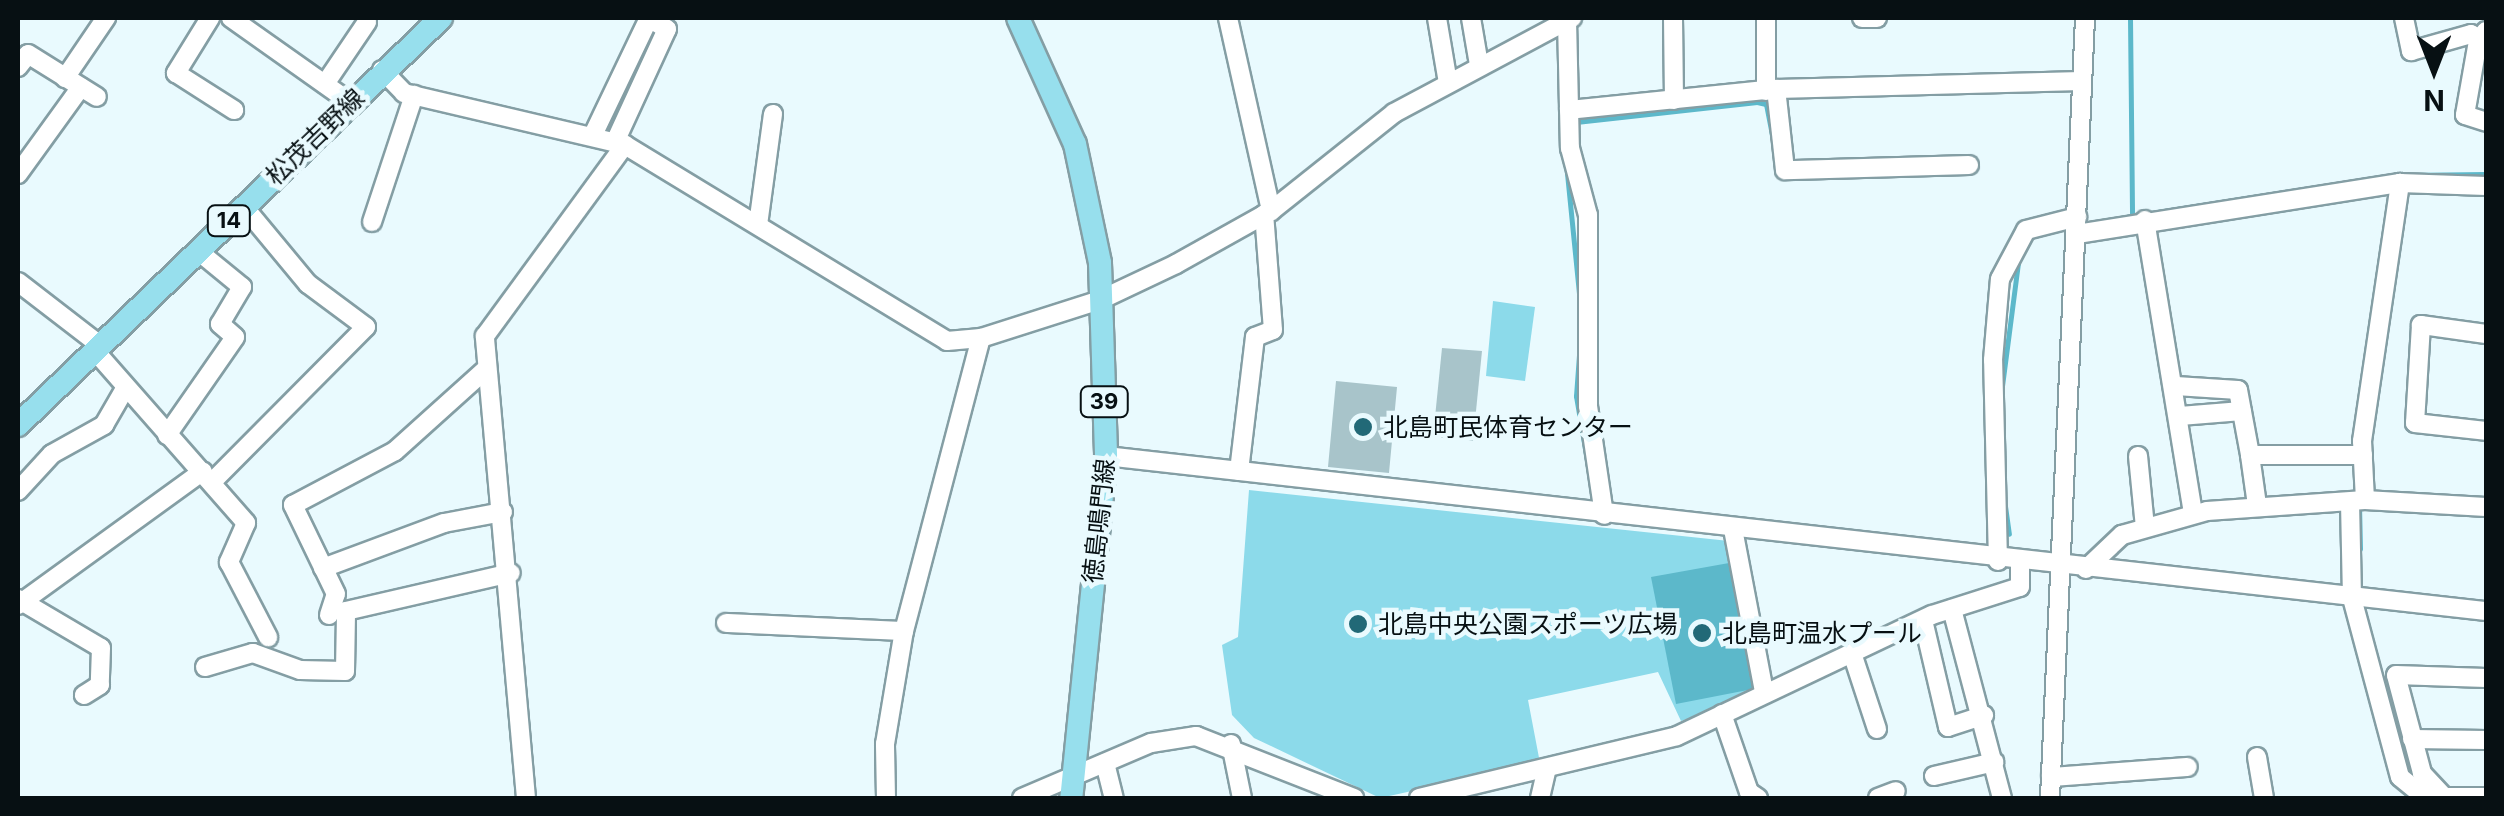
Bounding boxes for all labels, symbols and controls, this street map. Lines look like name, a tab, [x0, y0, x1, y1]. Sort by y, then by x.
north arrow	[2384, 20, 2484, 120]
street label: 松茂吉野線	[260, 83, 370, 191]
text: N	[2423, 83, 2445, 117]
road number: 14	[206, 204, 252, 238]
road number: 39	[1079, 385, 1129, 419]
place label: 北島町民体育センター	[1383, 412, 1633, 442]
marker: 北島町民体育センター	[1352, 416, 1374, 438]
street label: 徳島鳴門線	[1078, 457, 1120, 585]
place label: 北島中央公園スポーツ広場	[1378, 609, 1678, 639]
marker: 北島中央公園スポーツ広場	[1347, 613, 1369, 635]
place label: 北島町温水プール	[1722, 618, 1922, 648]
marker: 北島町温水プール	[1691, 622, 1713, 644]

